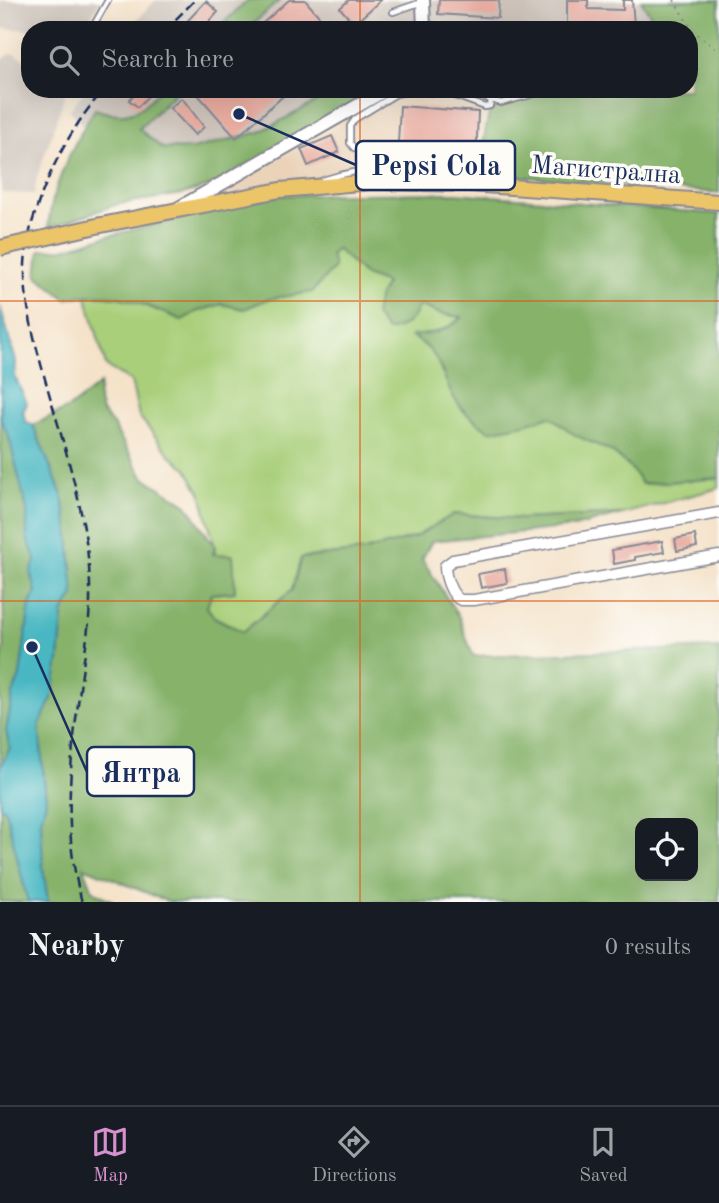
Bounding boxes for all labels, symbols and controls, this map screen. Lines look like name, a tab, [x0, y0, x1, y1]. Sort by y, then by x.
search box	[21, 21, 698, 98]
icon: search	[45, 41, 83, 79]
text: Search here	[101, 47, 234, 73]
callout: Pepsi Cola	[356, 141, 515, 190]
street label: Магистрална	[530, 153, 682, 189]
text: Pepsi Cola	[371, 154, 501, 182]
callout: Янтра	[87, 747, 194, 796]
text: Янтра	[101, 761, 181, 789]
map controls	[635, 818, 698, 881]
button: locate	[635, 818, 698, 881]
text: Nearby	[28, 932, 125, 962]
text: 0 results	[605, 936, 691, 959]
tab: Map	[91, 1123, 129, 1188]
tab: Directions	[312, 1123, 397, 1188]
tab: Saved	[579, 1123, 628, 1188]

